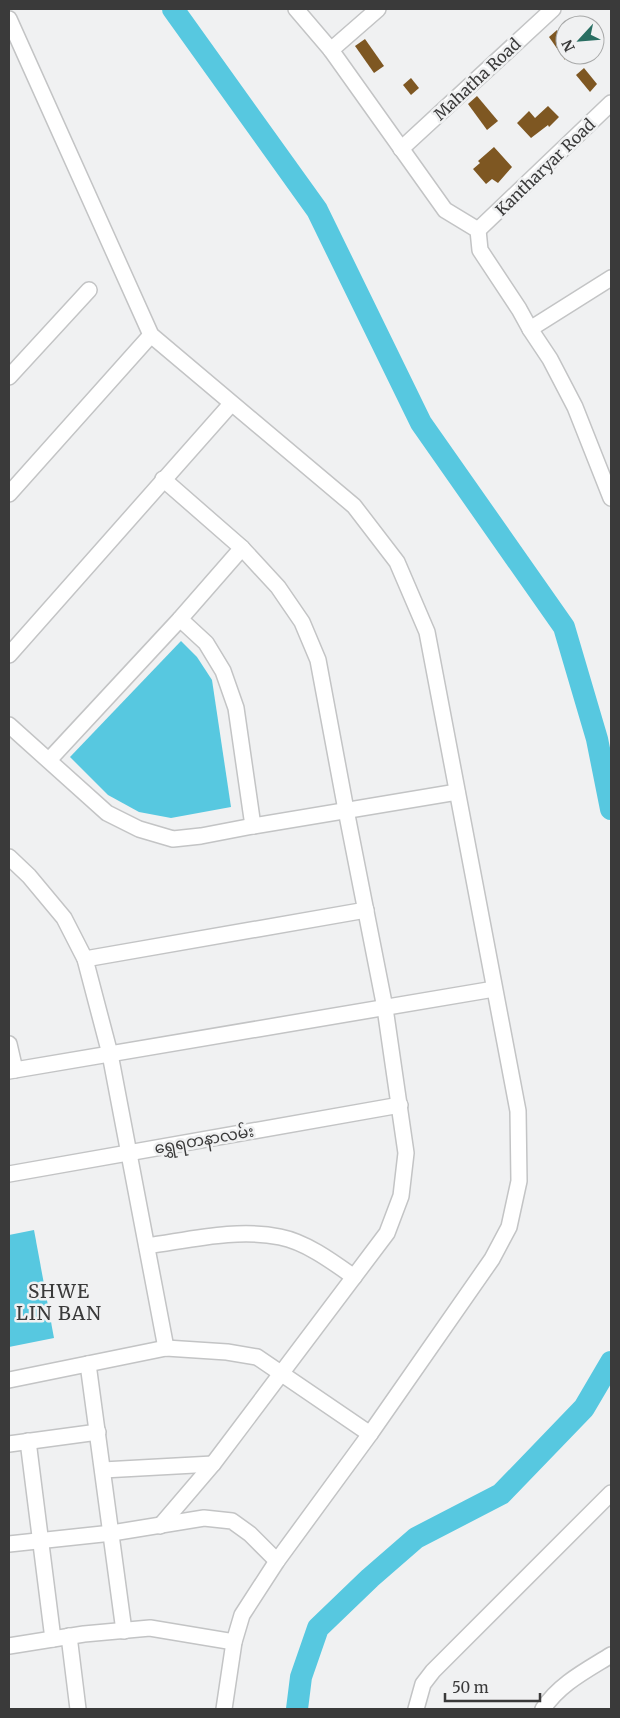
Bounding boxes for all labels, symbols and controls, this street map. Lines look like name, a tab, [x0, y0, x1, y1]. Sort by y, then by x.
north arrow	[555, 15, 605, 65]
street label: Mahatha Road	[429, 33, 525, 124]
text: N	[558, 37, 579, 55]
street label: Kantharyar Road	[491, 114, 599, 220]
street label: ရွှေရတနာလမ်း	[153, 1119, 256, 1162]
district label: SHWE LIN BAN	[16, 1279, 102, 1325]
scale bar	[445, 1670, 540, 1702]
text: 50 m	[452, 1678, 489, 1697]

